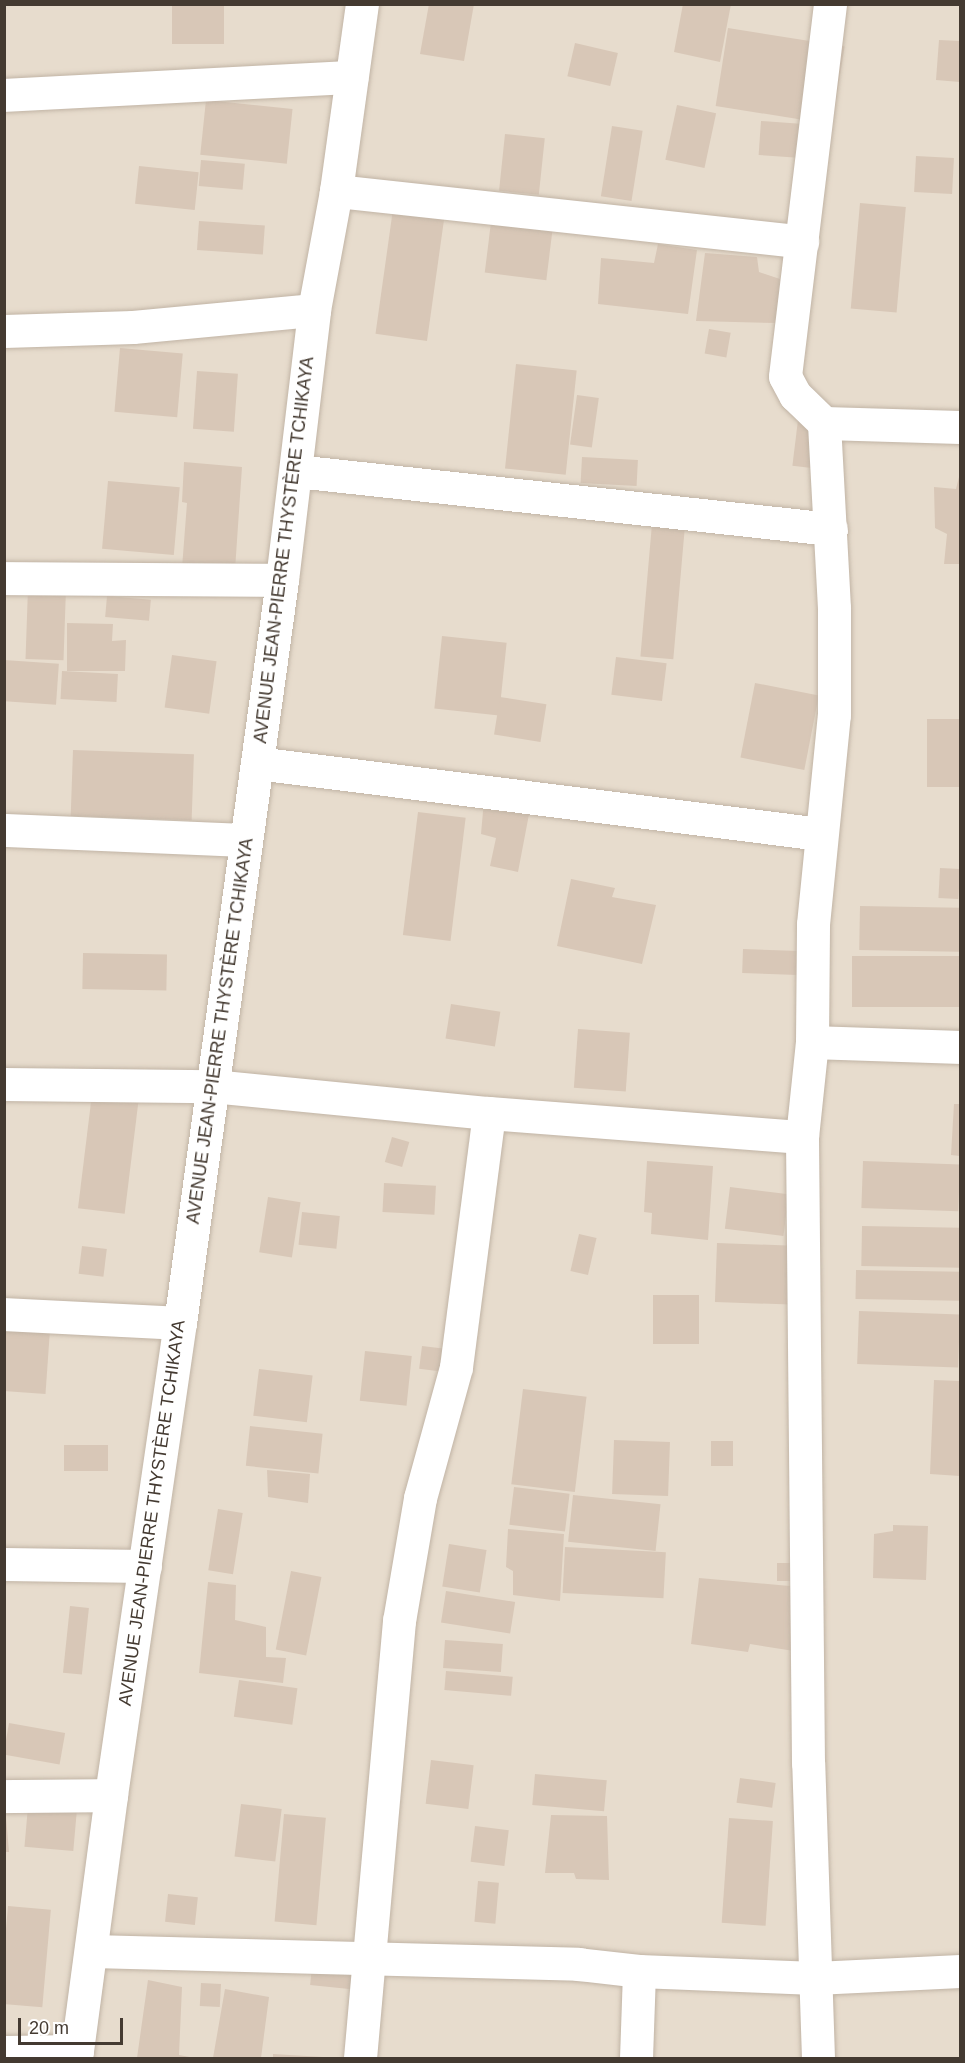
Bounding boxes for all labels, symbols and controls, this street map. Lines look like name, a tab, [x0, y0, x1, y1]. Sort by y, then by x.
street label: AVENUE JEAN-PIERRE THYSTÈRE TCHIKAYA	[250, 355, 318, 745]
street label: AVENUE JEAN-PIERRE THYSTÈRE TCHIKAYA	[182, 836, 258, 1226]
street label: AVENUE JEAN-PIERRE THYSTÈRE TCHIKAYA	[114, 1318, 190, 1708]
scale bar	[21, 2006, 126, 2044]
text: 20 m	[29, 2018, 69, 2038]

